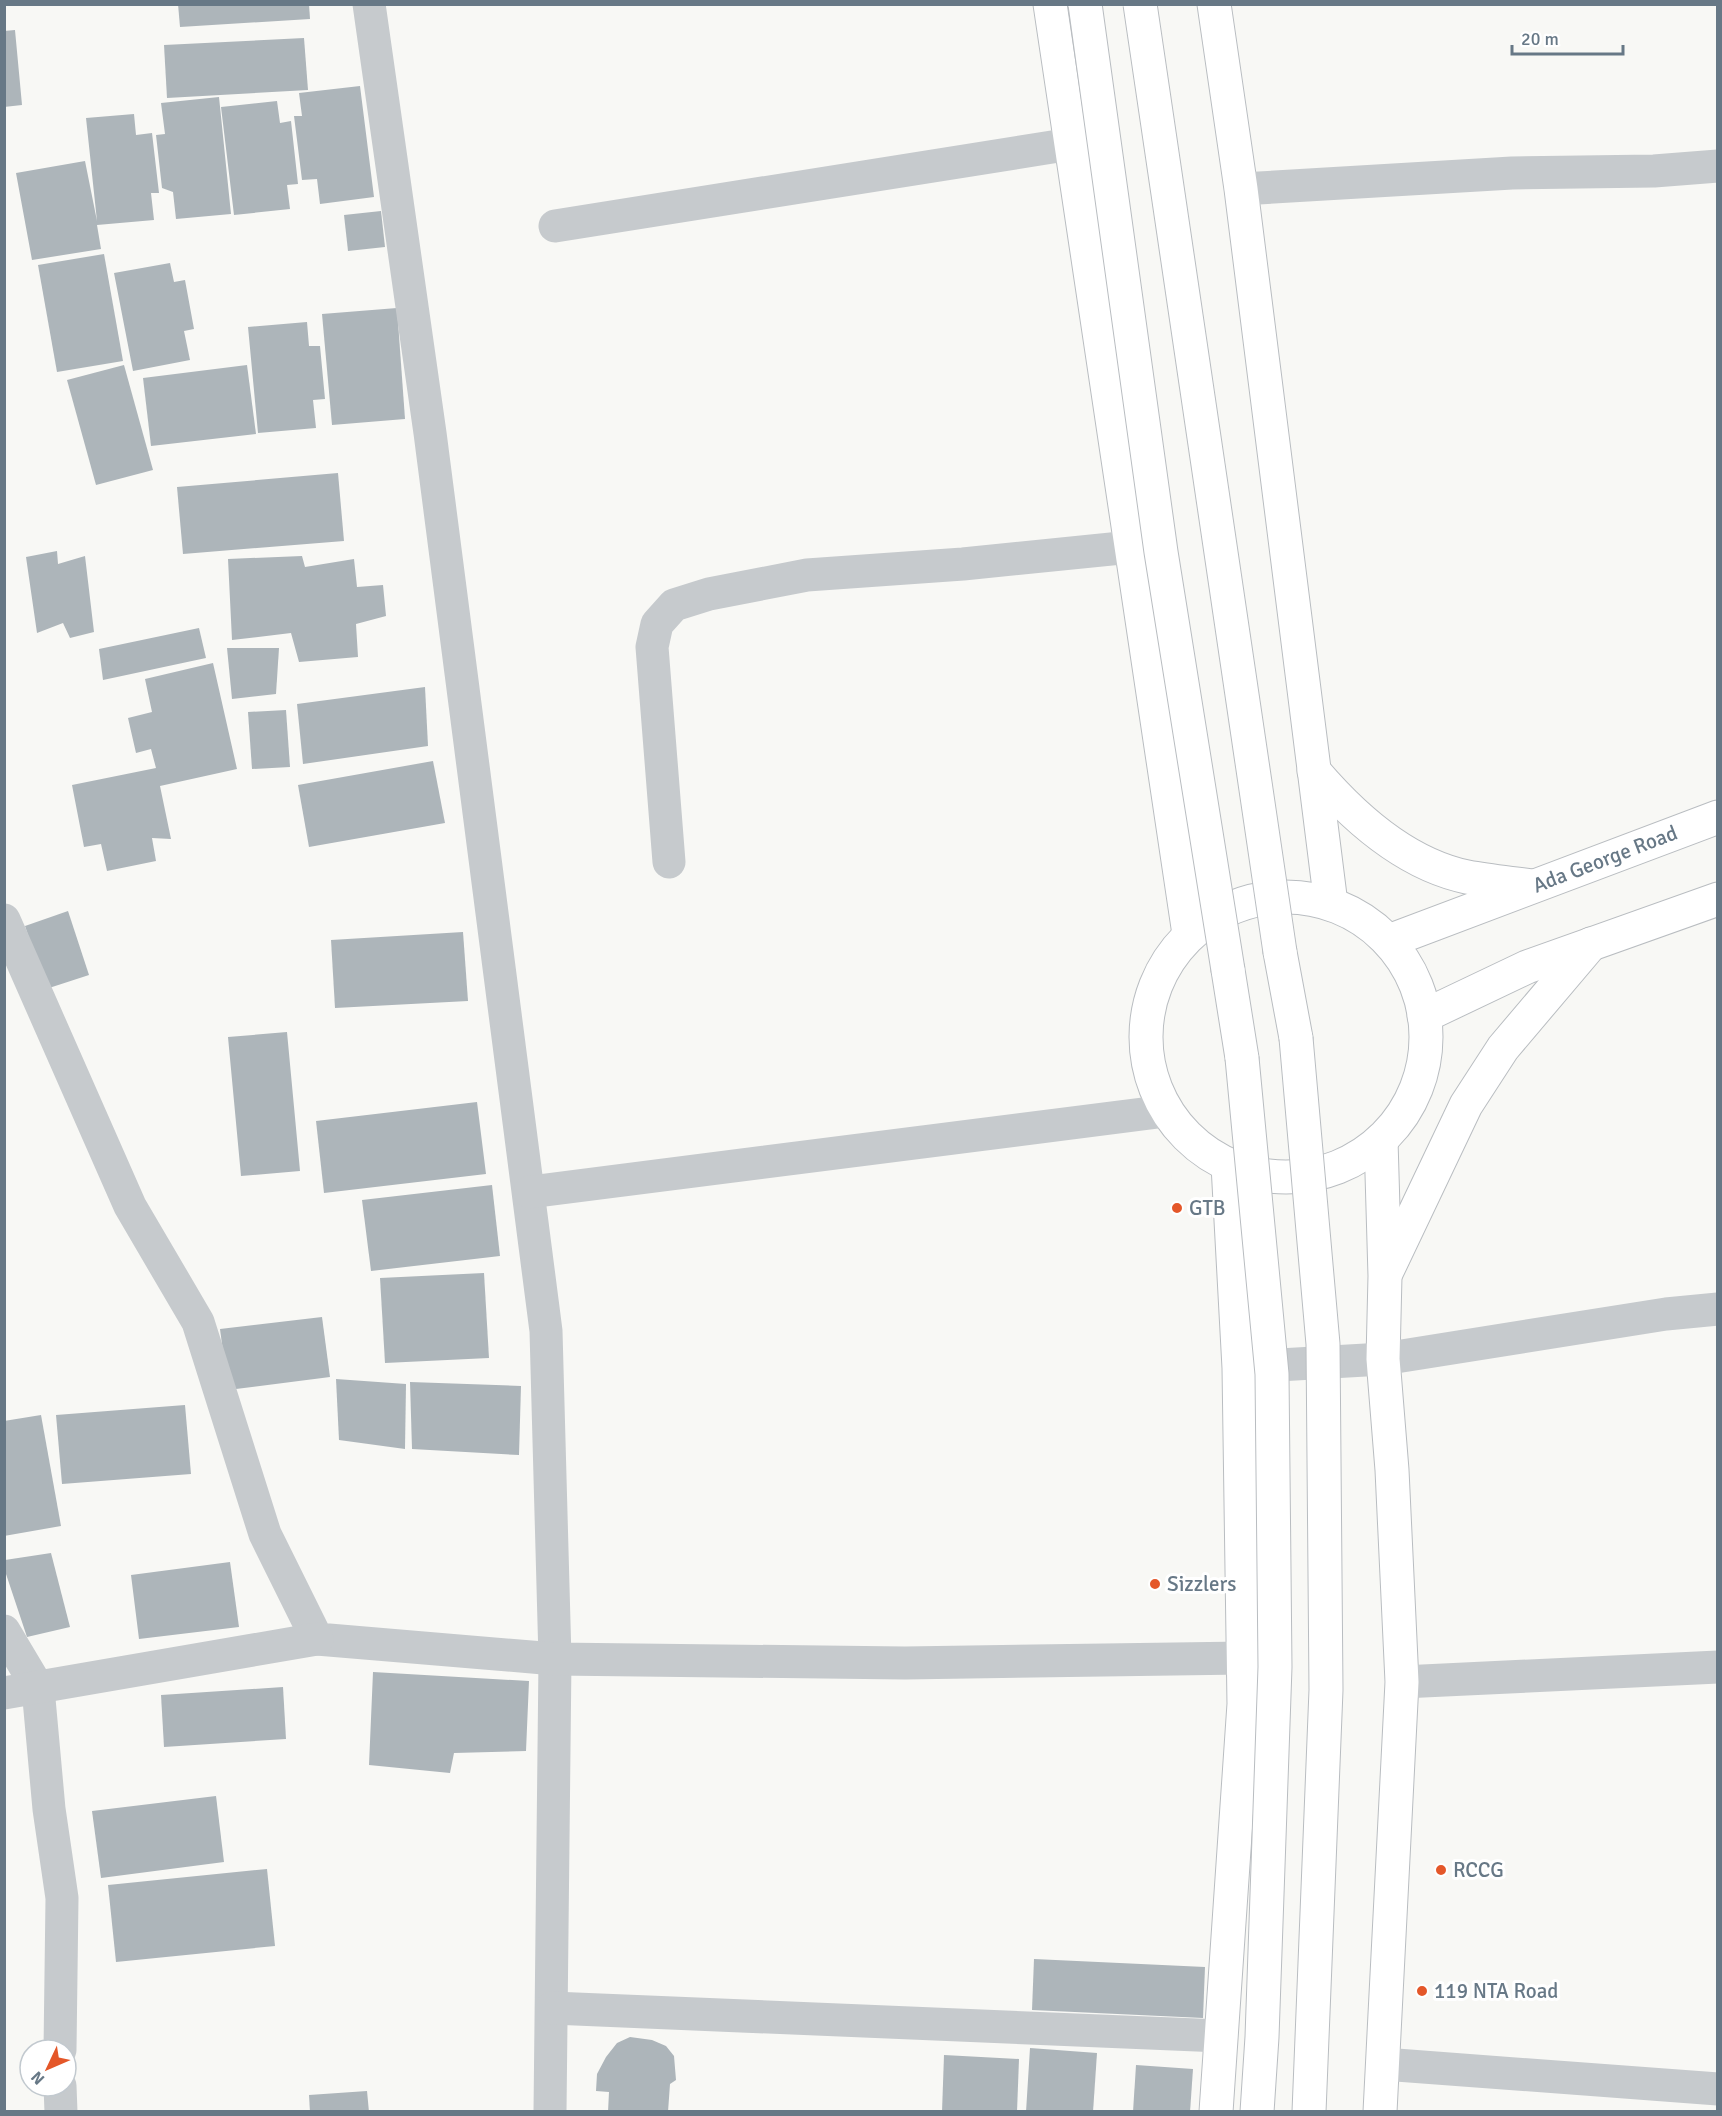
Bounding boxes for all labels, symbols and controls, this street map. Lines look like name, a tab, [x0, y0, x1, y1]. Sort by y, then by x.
scale bar	[1512, 18, 1623, 56]
text: 20 m	[1521, 28, 1559, 50]
street label: Ada George Road	[1529, 819, 1681, 899]
place label: GTB	[1189, 1195, 1226, 1221]
marker: GTB	[1170, 1201, 1184, 1215]
place label: Sizzlers	[1167, 1571, 1237, 1597]
marker: Sizzlers	[1148, 1577, 1162, 1591]
place label: RCCG	[1453, 1857, 1504, 1883]
marker: RCCG	[1434, 1863, 1448, 1877]
place label: 119 NTA Road	[1434, 1978, 1558, 2004]
marker: 119 NTA Road	[1415, 1984, 1429, 1998]
north arrow	[18, 2038, 78, 2098]
text: N	[27, 2067, 49, 2089]

